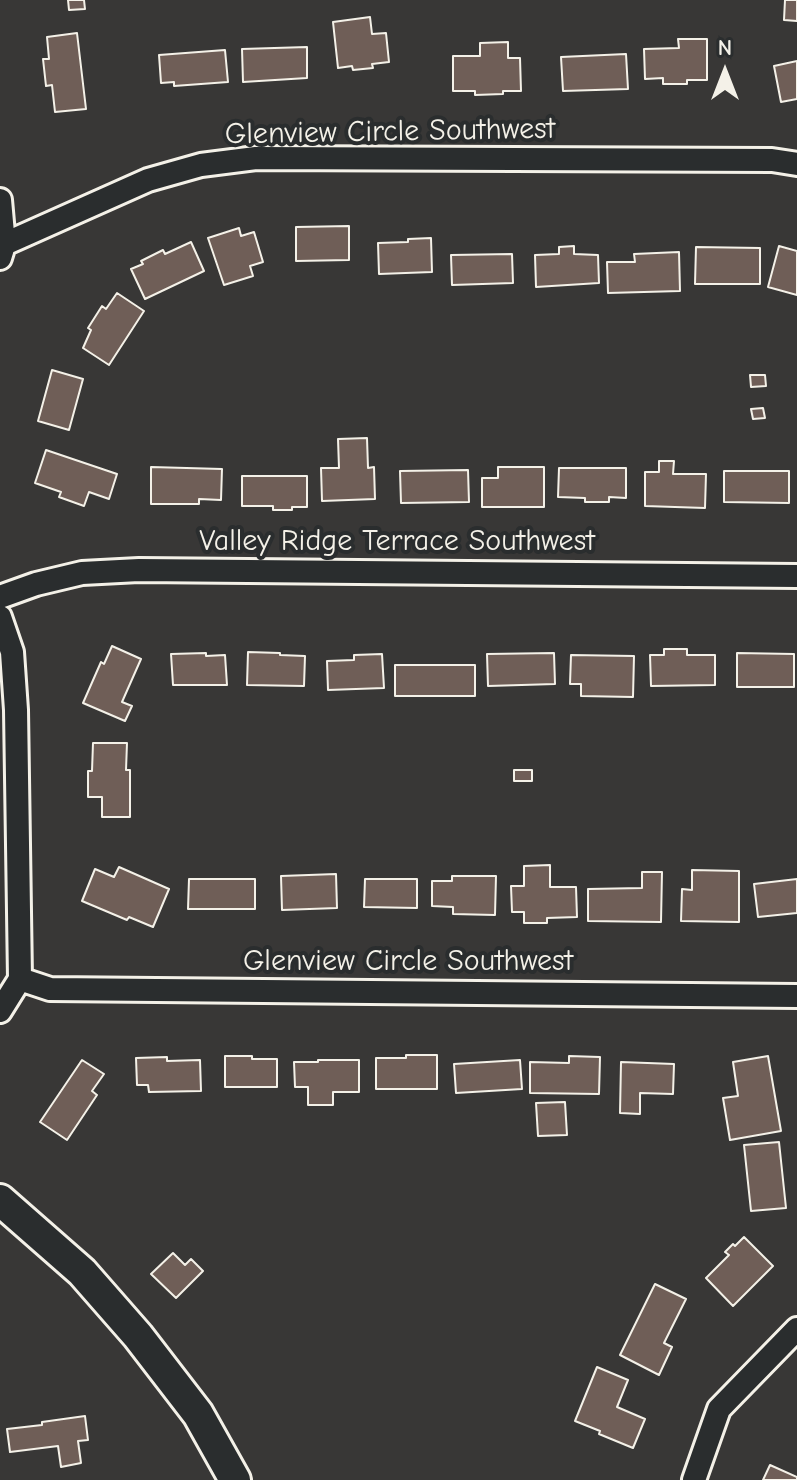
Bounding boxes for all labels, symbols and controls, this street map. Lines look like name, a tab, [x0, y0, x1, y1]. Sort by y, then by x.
north arrow	[685, 32, 765, 112]
text: N	[718, 35, 732, 61]
street label: Glenview Circle Southwest	[225, 111, 555, 153]
street label: Valley Ridge Terrace Southwest	[199, 524, 595, 560]
street label: Glenview Circle Southwest	[243, 944, 573, 980]

